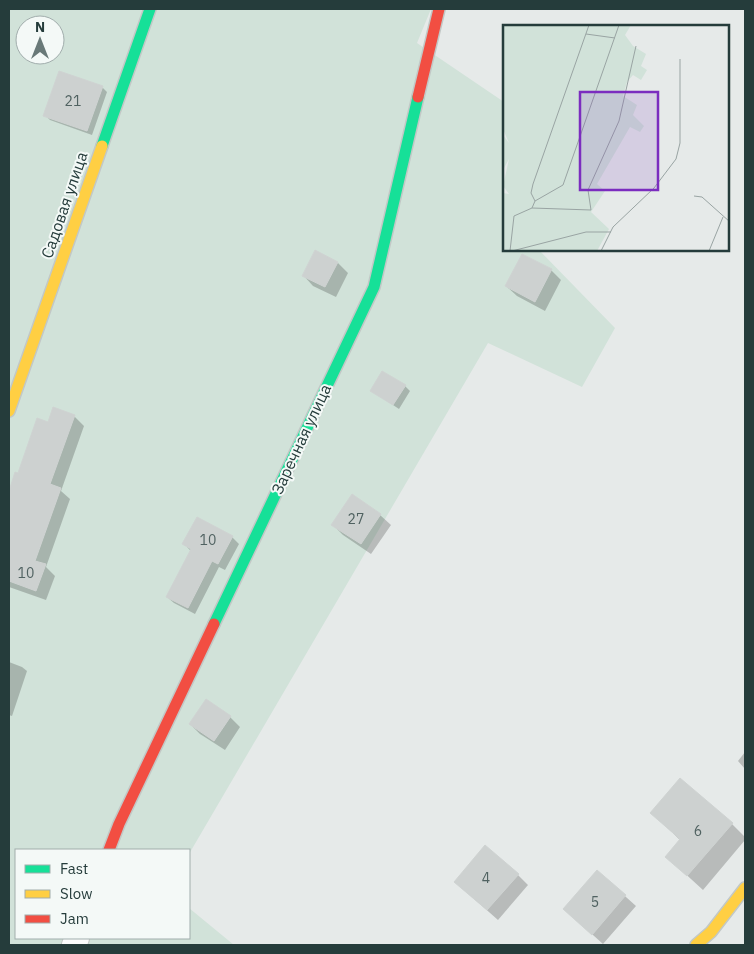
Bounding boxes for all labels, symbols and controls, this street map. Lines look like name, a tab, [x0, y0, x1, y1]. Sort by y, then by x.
north arrow	[15, 15, 65, 65]
text: N	[35, 18, 45, 36]
inset map	[503, 25, 729, 251]
house number: 21	[65, 92, 81, 110]
street label: Садовая улица	[36, 149, 92, 261]
street label: Заречная улица	[267, 380, 335, 497]
house number: 27	[348, 510, 364, 528]
house number: 10	[200, 531, 216, 549]
house number: 10	[18, 564, 34, 582]
house number: 6	[694, 822, 702, 840]
legend	[15, 849, 190, 939]
text: Fast	[60, 859, 88, 878]
house number: 4	[482, 869, 490, 887]
text: Slow	[60, 884, 93, 903]
house number: 5	[591, 893, 599, 911]
text: Jam	[60, 909, 89, 928]

